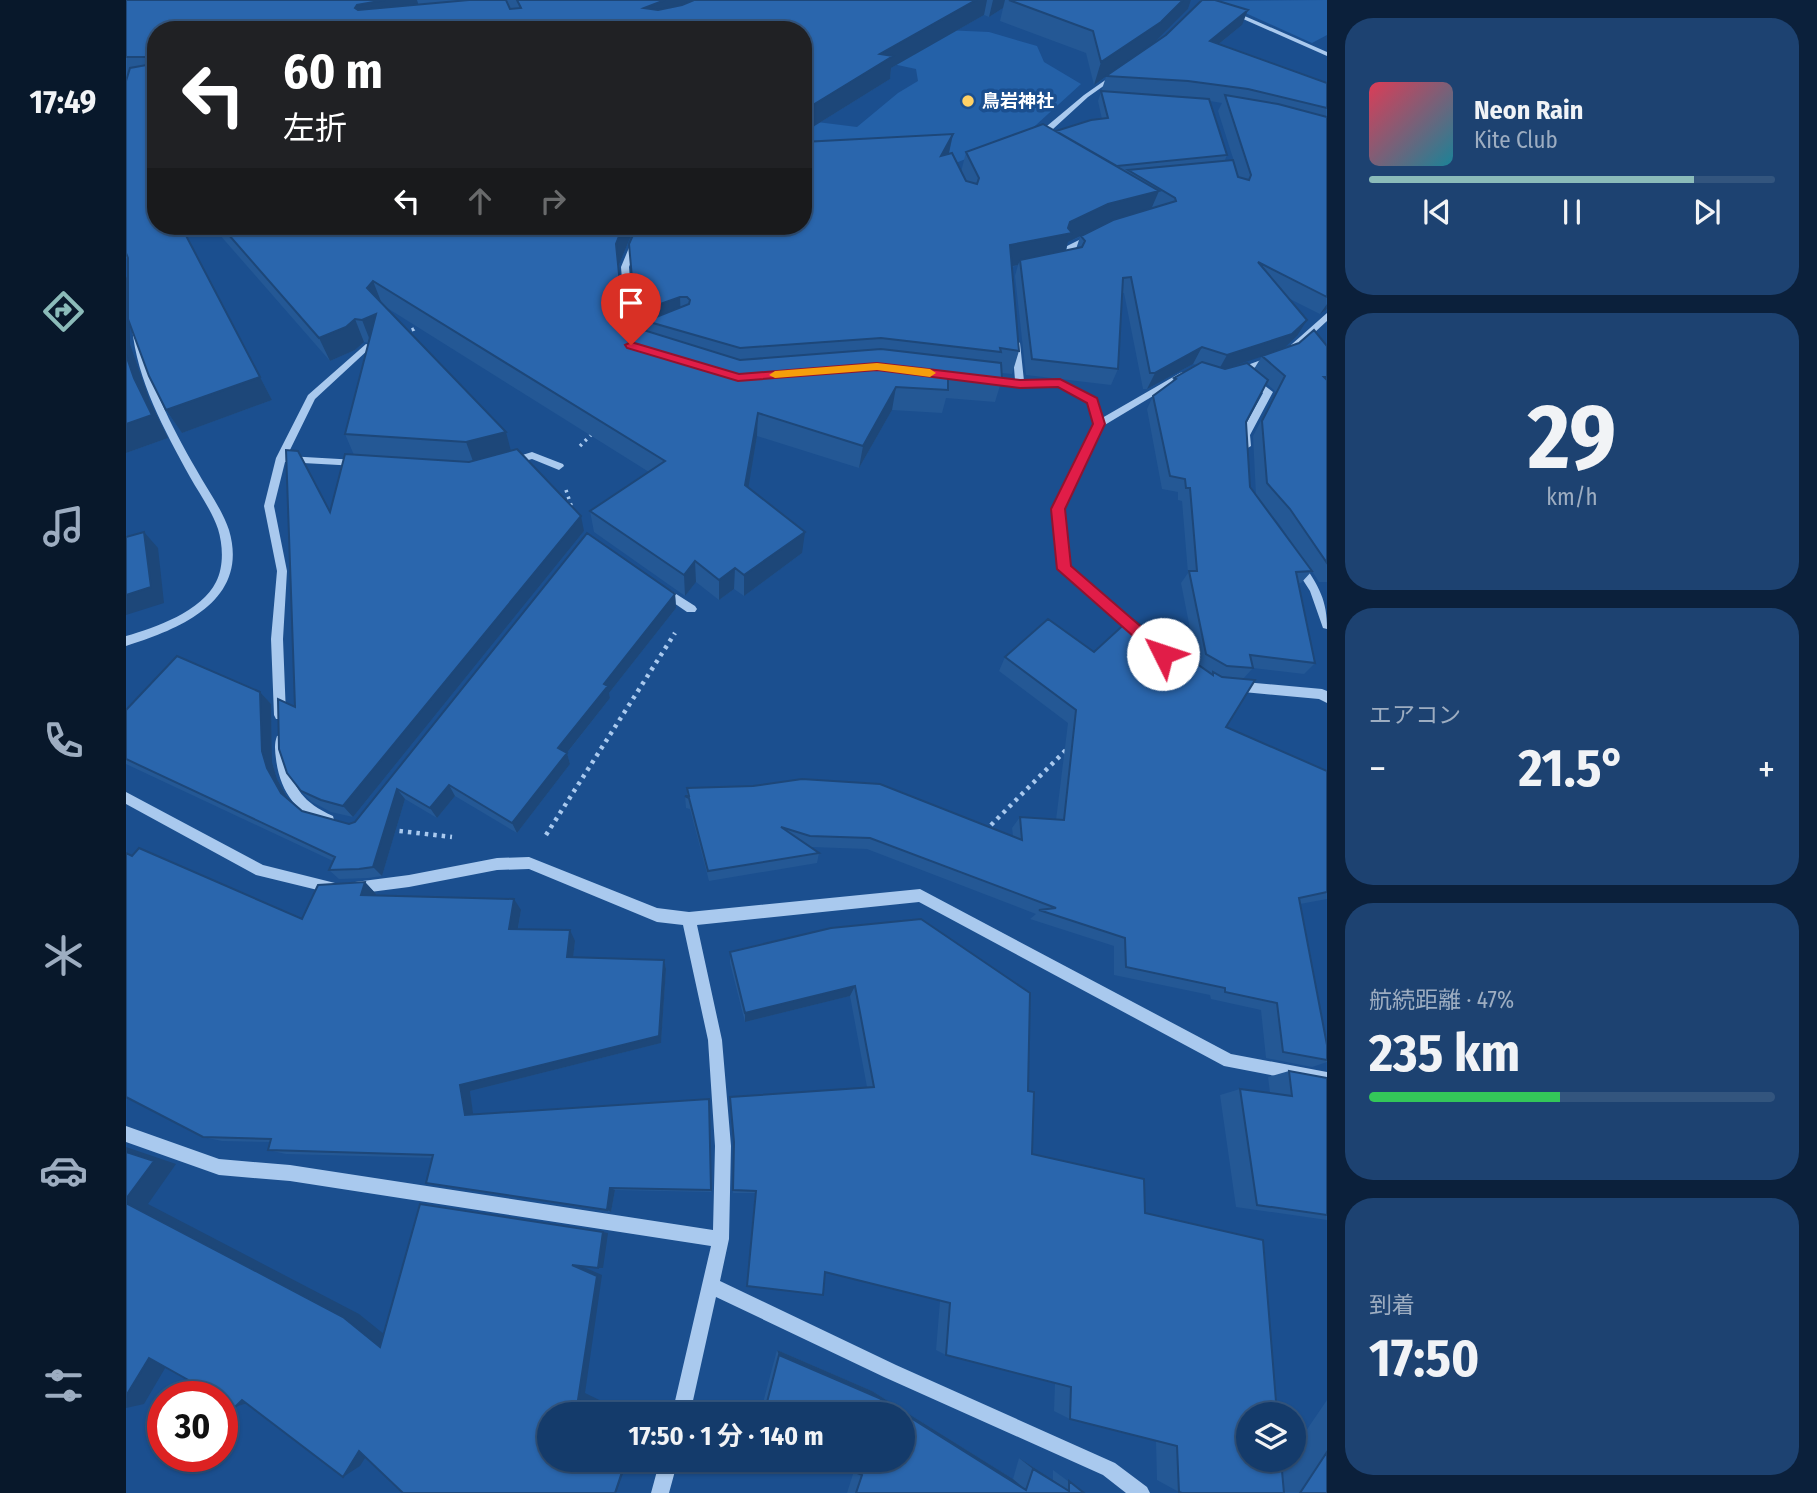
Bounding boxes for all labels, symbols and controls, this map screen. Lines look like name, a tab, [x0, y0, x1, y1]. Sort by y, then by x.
text: 60 m	[283, 42, 383, 101]
icon: left	[168, 49, 259, 140]
text: 17:49	[30, 83, 96, 121]
place label: 鳥岩神社	[982, 90, 1054, 112]
marker: 鳥岩神社	[960, 93, 976, 109]
text: Neon Rain	[1474, 95, 1583, 126]
text: 左折	[283, 109, 347, 147]
text: Kite Club	[1474, 126, 1558, 154]
icon: left	[388, 182, 426, 220]
icon: ahead	[461, 182, 499, 220]
icon: right	[534, 182, 572, 220]
icon: previous	[1418, 193, 1456, 231]
icon: pause	[1553, 193, 1591, 231]
icon: next	[1688, 193, 1726, 231]
pin	[601, 273, 661, 345]
icon: arrive	[612, 284, 650, 322]
icon: directions	[39, 287, 88, 336]
text: 29	[1528, 383, 1616, 492]
text: km/h	[1546, 483, 1598, 511]
icon: music	[39, 502, 88, 551]
position arrow	[1126, 617, 1200, 691]
text: エアコン	[1369, 701, 1461, 729]
icon: phone	[39, 716, 88, 765]
text: 21.5°	[1518, 737, 1625, 800]
text: −	[1369, 746, 1386, 792]
text: +	[1758, 746, 1775, 792]
icon: climate	[39, 931, 88, 980]
text: 航続距離 · 47%	[1369, 986, 1514, 1014]
text: 235 km	[1369, 1022, 1520, 1085]
icon: car	[39, 1146, 88, 1195]
text: 到着	[1369, 1291, 1415, 1319]
text: 17:50	[1369, 1327, 1479, 1390]
icon: filters	[39, 1361, 88, 1410]
speed limit sign: 30	[147, 1381, 238, 1472]
map controls	[1236, 1402, 1306, 1472]
button: layers	[1236, 1402, 1306, 1472]
text: 17:50 · 1 分 · 140 m	[629, 1421, 823, 1452]

